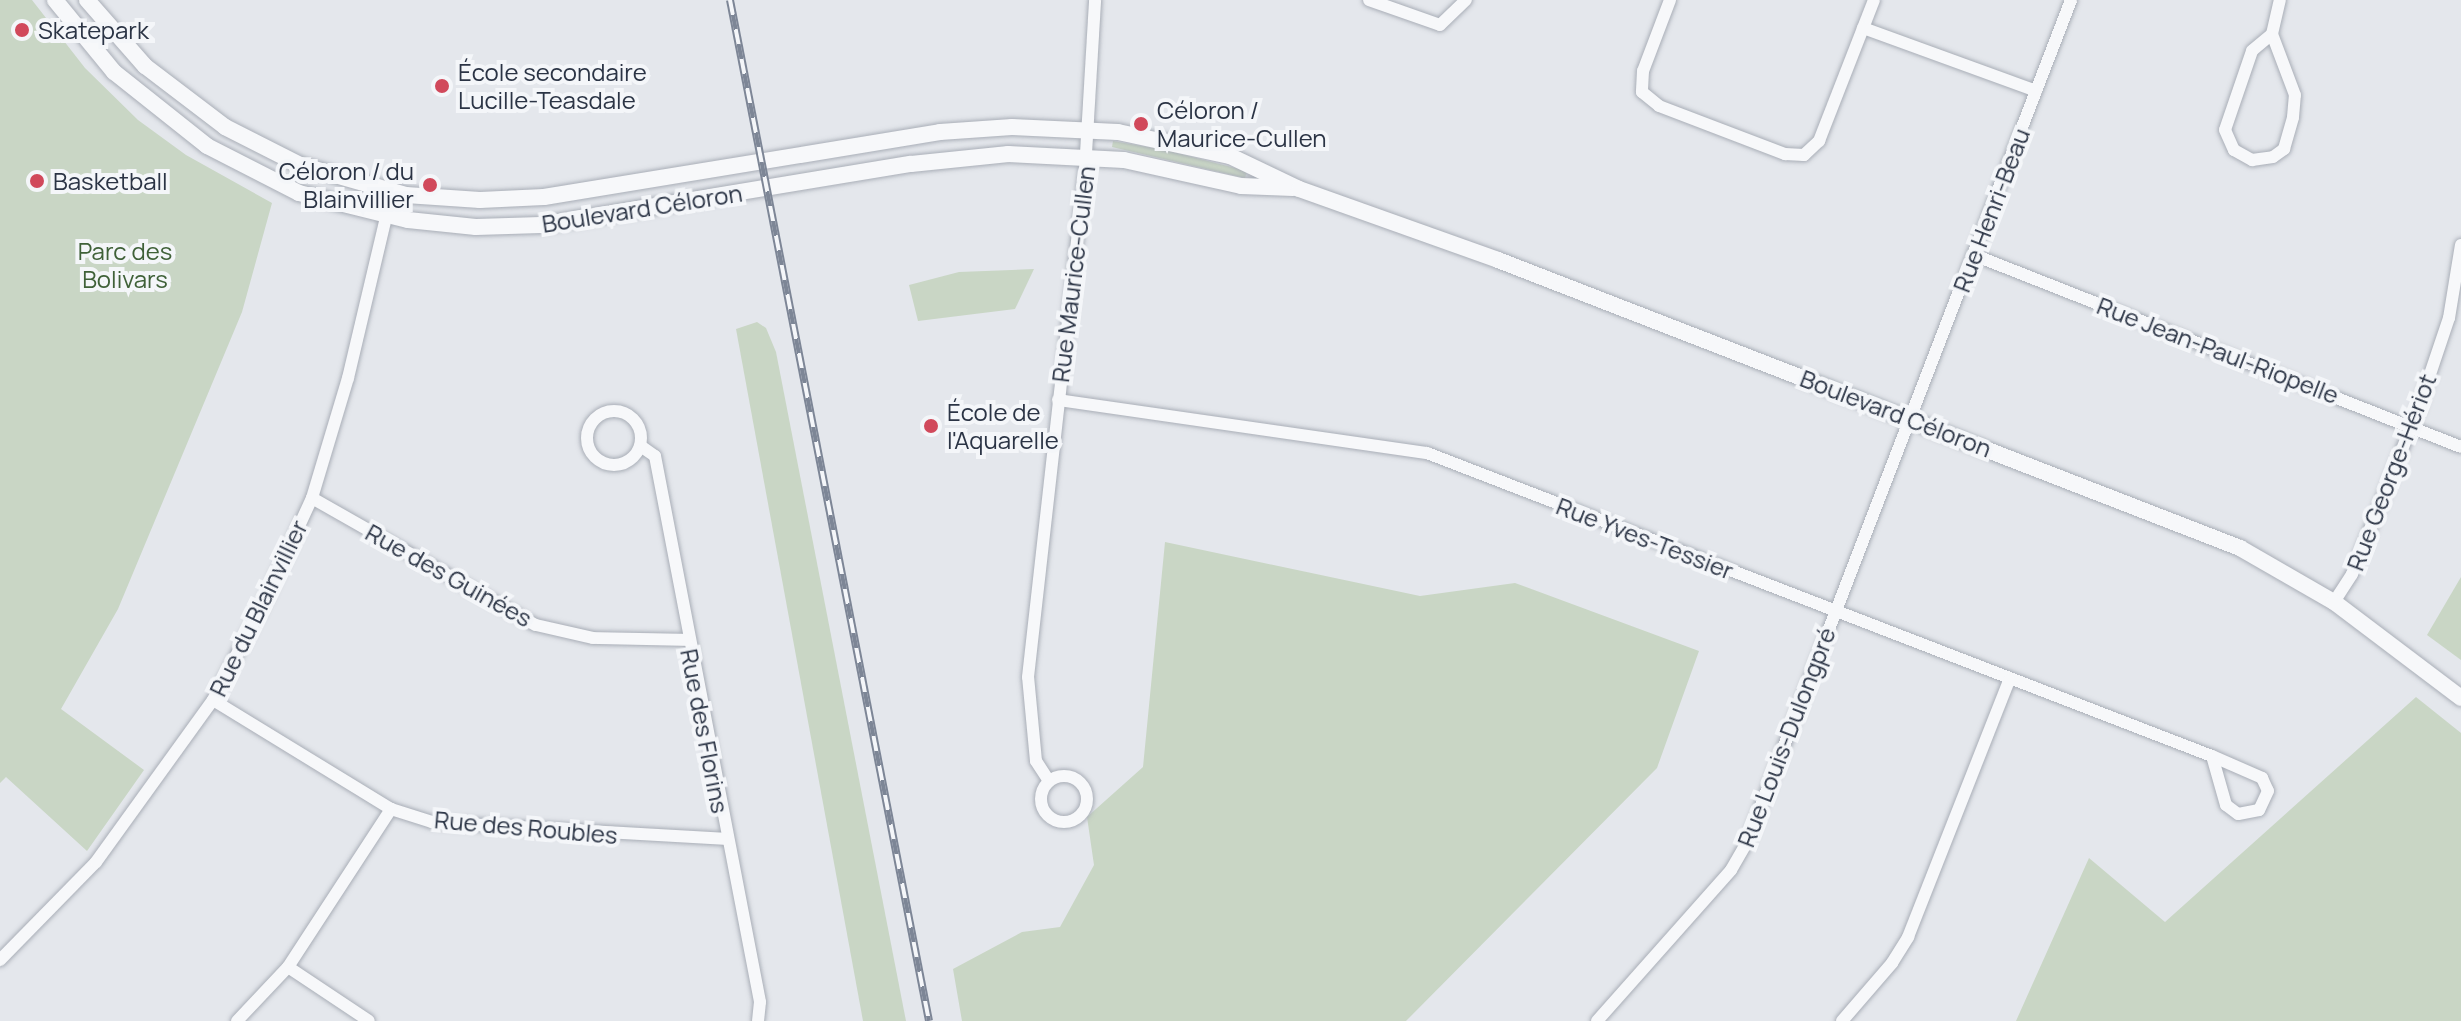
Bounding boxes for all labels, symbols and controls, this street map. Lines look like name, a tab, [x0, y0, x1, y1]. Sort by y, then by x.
place label: Skatepark	[38, 16, 149, 44]
marker: Skatepark	[13, 21, 31, 39]
place label: École secondaire Lucille-Teasdale	[458, 58, 647, 114]
marker: École secondaire Lucille-Teasdale	[433, 77, 451, 95]
place label: Céloron / Maurice-Cullen	[1157, 96, 1327, 152]
marker: Céloron / Maurice-Cullen	[1132, 115, 1150, 133]
street label: Rue Henri-Beau	[1947, 124, 2035, 296]
place label: Céloron / du Blainvillier	[279, 157, 414, 213]
street label: Rue Maurice-Cullen	[1045, 164, 1101, 384]
place label: Basketball	[53, 167, 168, 195]
marker: Basketball	[28, 172, 46, 190]
marker: Céloron / du Blainvillier	[421, 176, 439, 194]
street label: Boulevard Céloron	[540, 178, 744, 238]
park label: Parc des Bolivars	[78, 237, 172, 293]
street label: Rue Jean-Paul-Riopelle	[2093, 291, 2343, 409]
street label: Boulevard Céloron	[1796, 363, 1996, 463]
street label: Rue George-Hériot	[2340, 370, 2442, 574]
place label: École de l'Aquarelle	[947, 398, 1059, 454]
marker: École de l'Aquarelle	[922, 417, 940, 435]
street label: Rue Yves-Tessier	[1552, 491, 1738, 585]
street label: Rue du Blainvillier	[203, 515, 313, 701]
street label: Rue des Guinées	[361, 517, 537, 633]
street label: Rue Louis-Dulongpré	[1731, 623, 1841, 851]
street label: Rue des Florins	[675, 646, 735, 816]
street label: Rue des Roubles	[433, 805, 619, 849]

